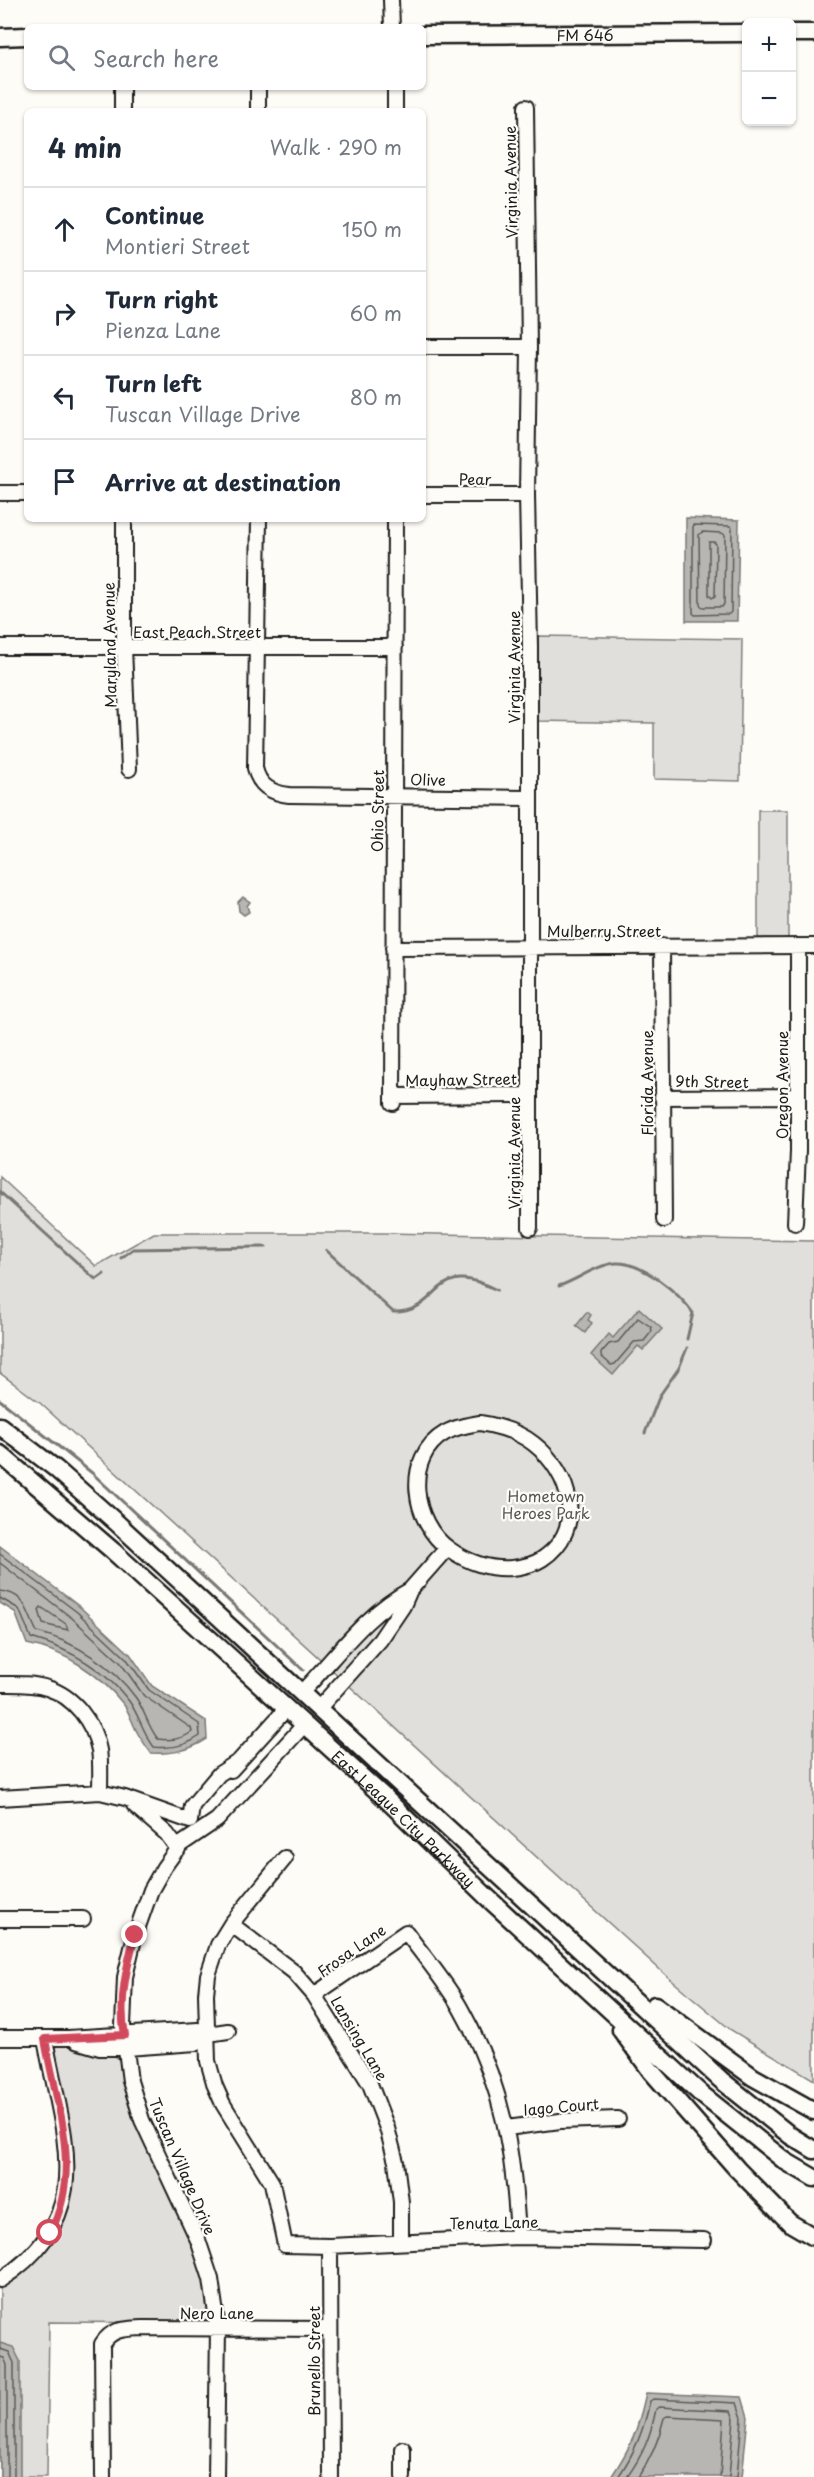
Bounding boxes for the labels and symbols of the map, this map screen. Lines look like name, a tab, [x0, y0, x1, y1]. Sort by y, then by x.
street label: FM 646	[556, 22, 614, 46]
street label: Virginia Avenue	[498, 125, 522, 239]
street label: Pear	[459, 467, 491, 490]
street label: Maryland Avenue	[96, 582, 122, 708]
street label: Virginia Avenue	[502, 611, 525, 723]
street label: East Peach Street	[133, 620, 261, 643]
street label: Olive	[410, 767, 446, 791]
street label: Ohio Street	[365, 770, 389, 852]
street label: Mulberry Street	[547, 919, 661, 942]
street label: Florida Avenue	[635, 1030, 658, 1136]
street label: Oregon Avenue	[770, 1031, 793, 1139]
street label: Mayhaw Street	[405, 1067, 517, 1091]
street label: 9th Street	[675, 1069, 749, 1093]
street label: Virginia Avenue	[502, 1097, 525, 1209]
park label: Hometown Heroes Park	[502, 1484, 590, 1524]
street label: East League City Parkway	[327, 1744, 481, 1892]
street label: Frosa Lane	[312, 1918, 390, 1982]
route end	[121, 1921, 147, 1947]
street label: Lansing Lane	[326, 1991, 394, 2085]
street label: Iago Court	[522, 2091, 600, 2121]
street label: Tuscan Village Drive	[144, 2094, 222, 2238]
street label: Tenuta Lane	[449, 2210, 539, 2234]
route start	[36, 2219, 62, 2245]
street label: Nero Lane	[180, 2301, 254, 2324]
street label: Brunello Street	[302, 2306, 325, 2416]

